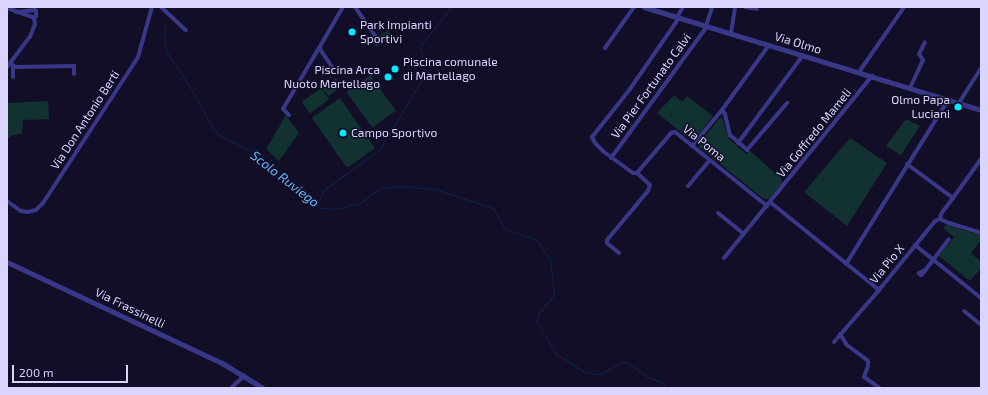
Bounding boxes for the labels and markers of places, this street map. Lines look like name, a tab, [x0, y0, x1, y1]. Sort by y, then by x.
place label: Park Impianti Sportivi	[360, 18, 432, 46]
marker: Park Impianti Sportivi	[347, 27, 357, 37]
place label: Piscina comunale di Martellago	[403, 55, 498, 83]
place label: Piscina Arca Nuoto Martellago	[284, 63, 380, 91]
marker: Piscina comunale di Martellago	[390, 64, 400, 74]
marker: Piscina Arca Nuoto Martellago	[383, 72, 393, 82]
place label: Olmo Papa Luciani	[891, 93, 950, 121]
marker: Olmo Papa Luciani	[953, 102, 963, 112]
place label: Campo Sportivo	[351, 126, 437, 140]
marker: Campo Sportivo	[338, 128, 348, 138]

